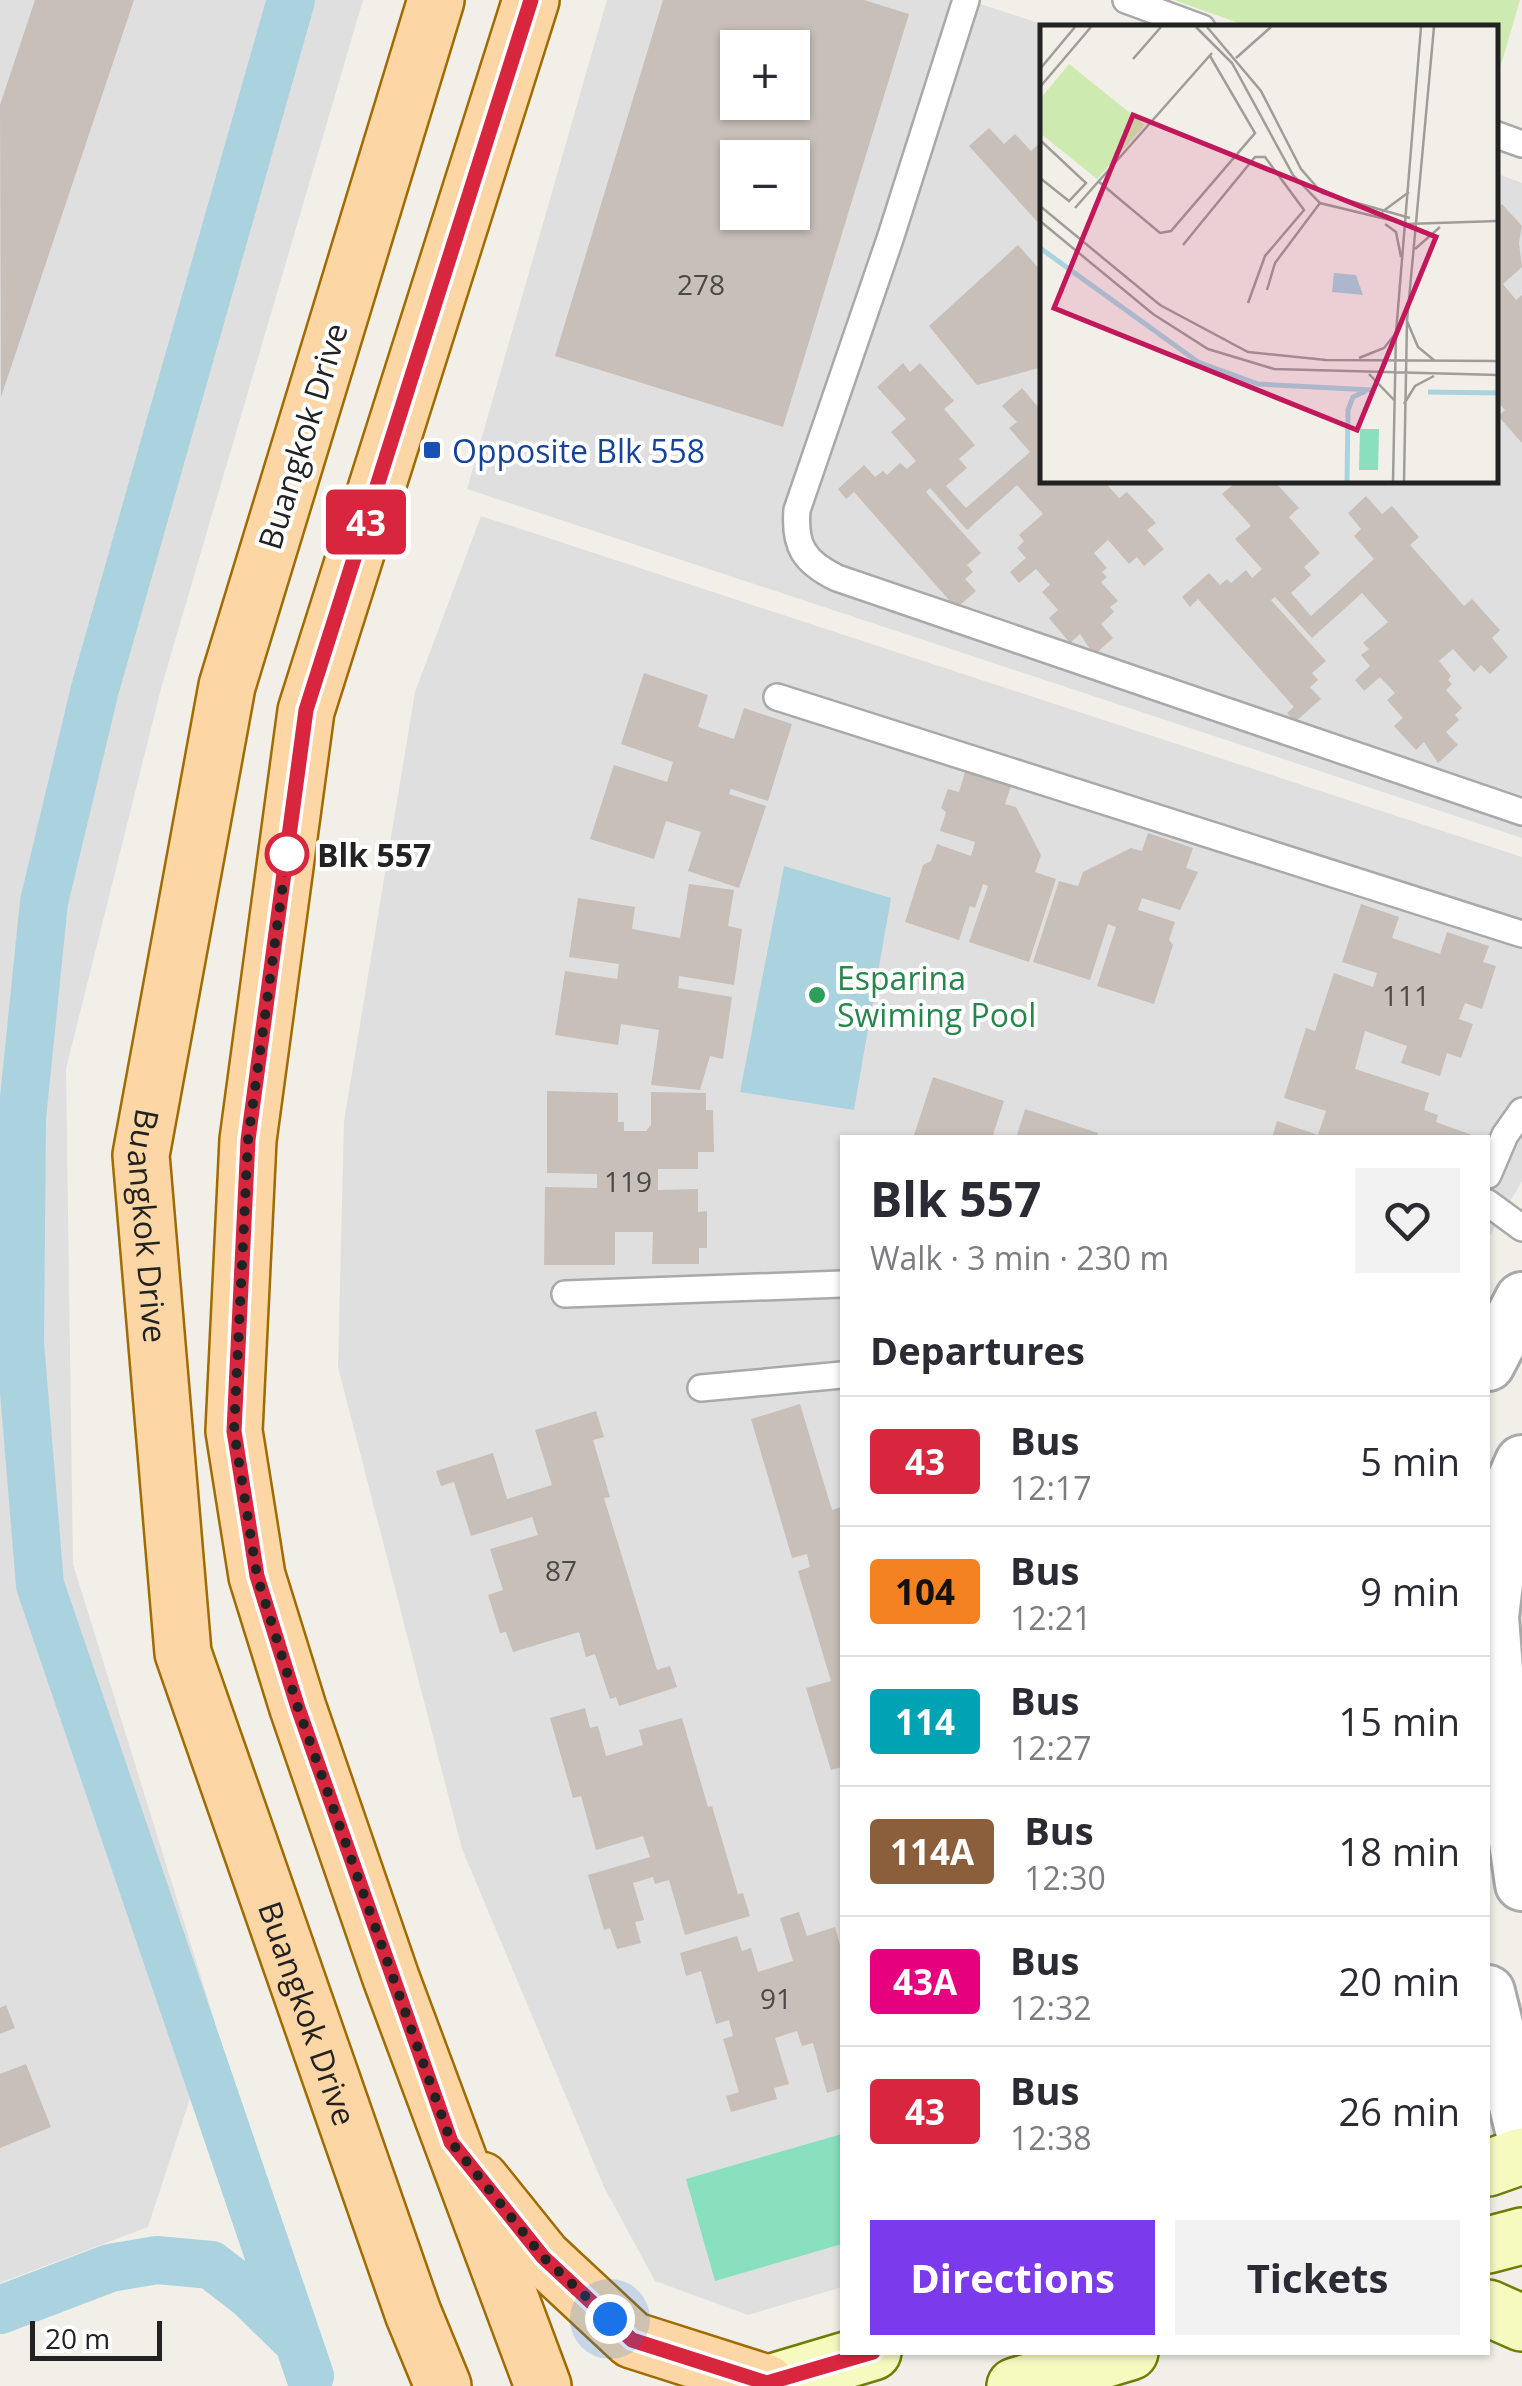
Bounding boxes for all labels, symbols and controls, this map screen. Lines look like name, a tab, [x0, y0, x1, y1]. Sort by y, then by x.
inset map	[1040, 25, 1497, 482]
map controls	[720, 30, 810, 230]
button: +	[720, 30, 810, 120]
button: −	[720, 140, 810, 230]
house number: 278	[677, 265, 725, 303]
street label: Buangkok Drive	[247, 318, 357, 554]
place label: Opposite Blk 558	[452, 429, 705, 472]
marker: Opposite Blk 558	[421, 439, 443, 461]
line badge: 43	[321, 490, 411, 554]
text: 43	[346, 499, 386, 546]
marker: Blk 557	[266, 833, 308, 875]
place label: Blk 557	[317, 833, 431, 876]
place label: Esparina Swiming Pool	[837, 956, 1036, 1036]
house number: 111	[1382, 976, 1430, 1014]
marker: Esparina Swiming Pool	[806, 984, 828, 1006]
street label: Buangkok Drive	[119, 1106, 178, 1344]
house number: 119	[604, 1162, 652, 1200]
text: Blk 557	[870, 1166, 1041, 1231]
button: heart	[1355, 1168, 1460, 1273]
text: Walk · 3 min · 230 m	[870, 1236, 1169, 1279]
text: Departures	[870, 1324, 1085, 1376]
text: Bus	[1010, 1414, 1079, 1466]
text: 5 min	[1360, 1435, 1460, 1487]
text: 43	[905, 1438, 945, 1485]
text: 12:17	[1010, 1466, 1092, 1509]
text: Bus	[1010, 1544, 1079, 1596]
house number: 87	[545, 1551, 577, 1589]
text: 9 min	[1360, 1565, 1460, 1617]
text: 104	[895, 1568, 955, 1615]
text: 12:21	[1010, 1596, 1092, 1639]
text: Bus	[1010, 1674, 1079, 1726]
text: 15 min	[1339, 1695, 1460, 1747]
text: 114	[895, 1698, 955, 1745]
text: 12:27	[1010, 1726, 1092, 1769]
text: Bus	[1024, 1804, 1094, 1856]
text: 18 min	[1339, 1825, 1460, 1877]
text: 114A	[890, 1828, 974, 1875]
text: 12:30	[1024, 1856, 1106, 1899]
street label: Buangkok Drive	[250, 1895, 367, 2131]
text: Bus	[1010, 1934, 1079, 1986]
text: 20 min	[1339, 1955, 1460, 2007]
text: 43A	[893, 1958, 957, 2005]
house number: 91	[760, 1979, 792, 2017]
text: 12:32	[1010, 1986, 1092, 2029]
text: Bus	[1010, 2064, 1079, 2116]
text: 26 min	[1339, 2085, 1460, 2137]
text: 43	[905, 2088, 945, 2135]
text: 12:38	[1010, 2116, 1092, 2159]
button: Directions	[870, 2220, 1155, 2335]
button: Tickets	[1175, 2220, 1460, 2335]
your location	[585, 2294, 635, 2344]
scale bar	[30, 2316, 162, 2360]
text: 20 m	[45, 2319, 110, 2357]

